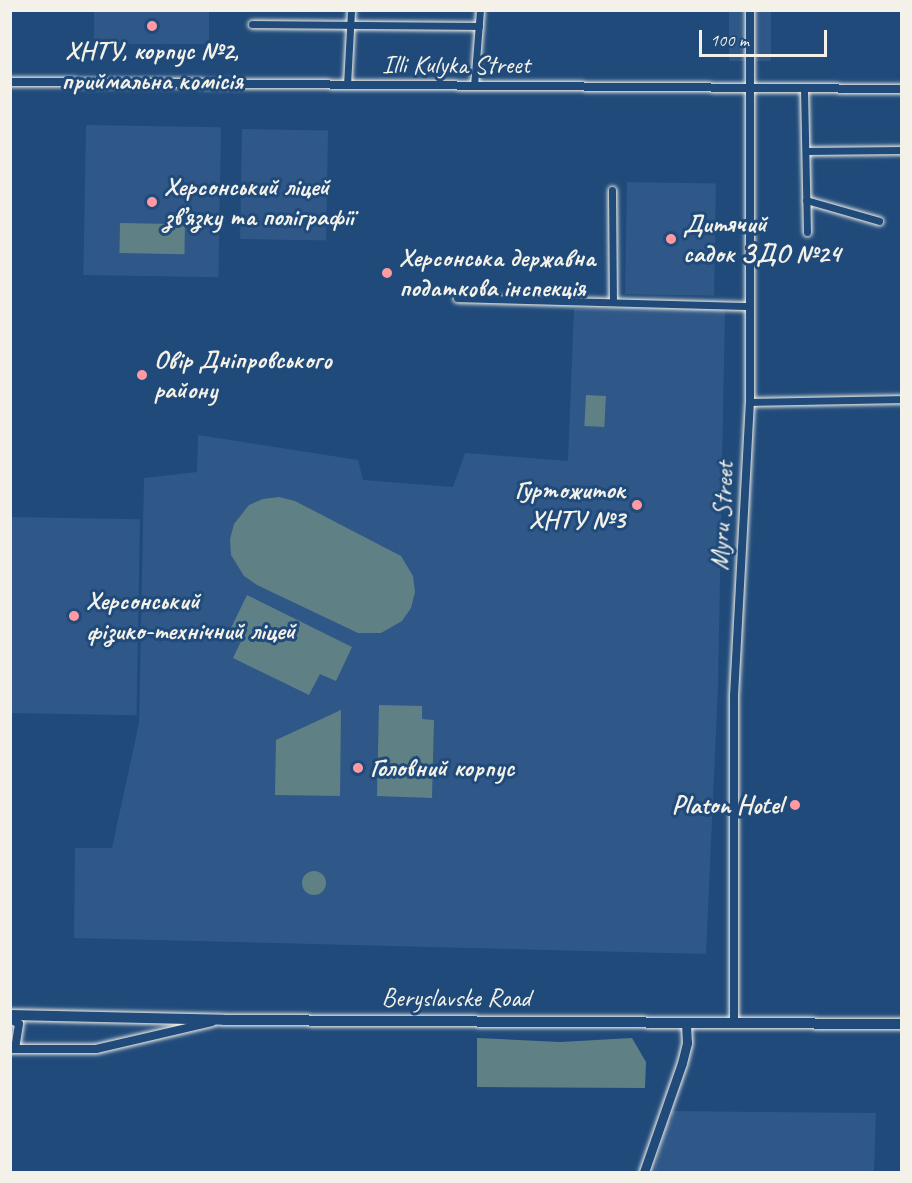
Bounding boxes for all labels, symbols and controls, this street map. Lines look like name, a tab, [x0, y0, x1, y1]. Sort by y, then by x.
scale bar	[702, 18, 830, 56]
marker: ХНТУ, корпус №2, приймальна комісія	[145, 19, 159, 33]
text: 100 m	[710, 29, 749, 51]
place label: ХНТУ, корпус №2, приймальна комісія	[61, 35, 243, 96]
street label: Illi Kulyka Street	[382, 49, 530, 81]
place label: Херсонський ліцей зв’язку та поліграфії	[164, 171, 353, 232]
marker: Херсонський ліцей зв’язку та поліграфії	[145, 195, 159, 209]
place label: Дитячий садок ЗДО №24	[683, 208, 840, 270]
marker: Дитячий садок ЗДО №24	[664, 232, 678, 246]
place label: Херсонська державна податкова інспекція	[399, 242, 595, 304]
marker: Херсонська державна податкова інспекція	[380, 266, 394, 280]
place label: Овір Дніпровського району	[154, 344, 332, 406]
marker: Овір Дніпровського району	[135, 368, 149, 382]
street label: Myru Street	[704, 461, 740, 571]
place label: Гуртожиток ХНТУ №3	[515, 474, 625, 536]
marker: Гуртожиток ХНТУ №3	[630, 498, 644, 512]
place label: Херсонський фізико-технічний ліцей	[86, 585, 295, 646]
marker: Херсонський фізико-технічний ліцей	[67, 609, 81, 623]
place label: Головний корпус	[370, 752, 514, 784]
marker: Головний корпус	[351, 761, 365, 775]
place label: Platon Hotel	[672, 789, 783, 821]
marker: Platon Hotel	[788, 798, 802, 812]
street label: Beryslavske Road	[381, 982, 531, 1014]

